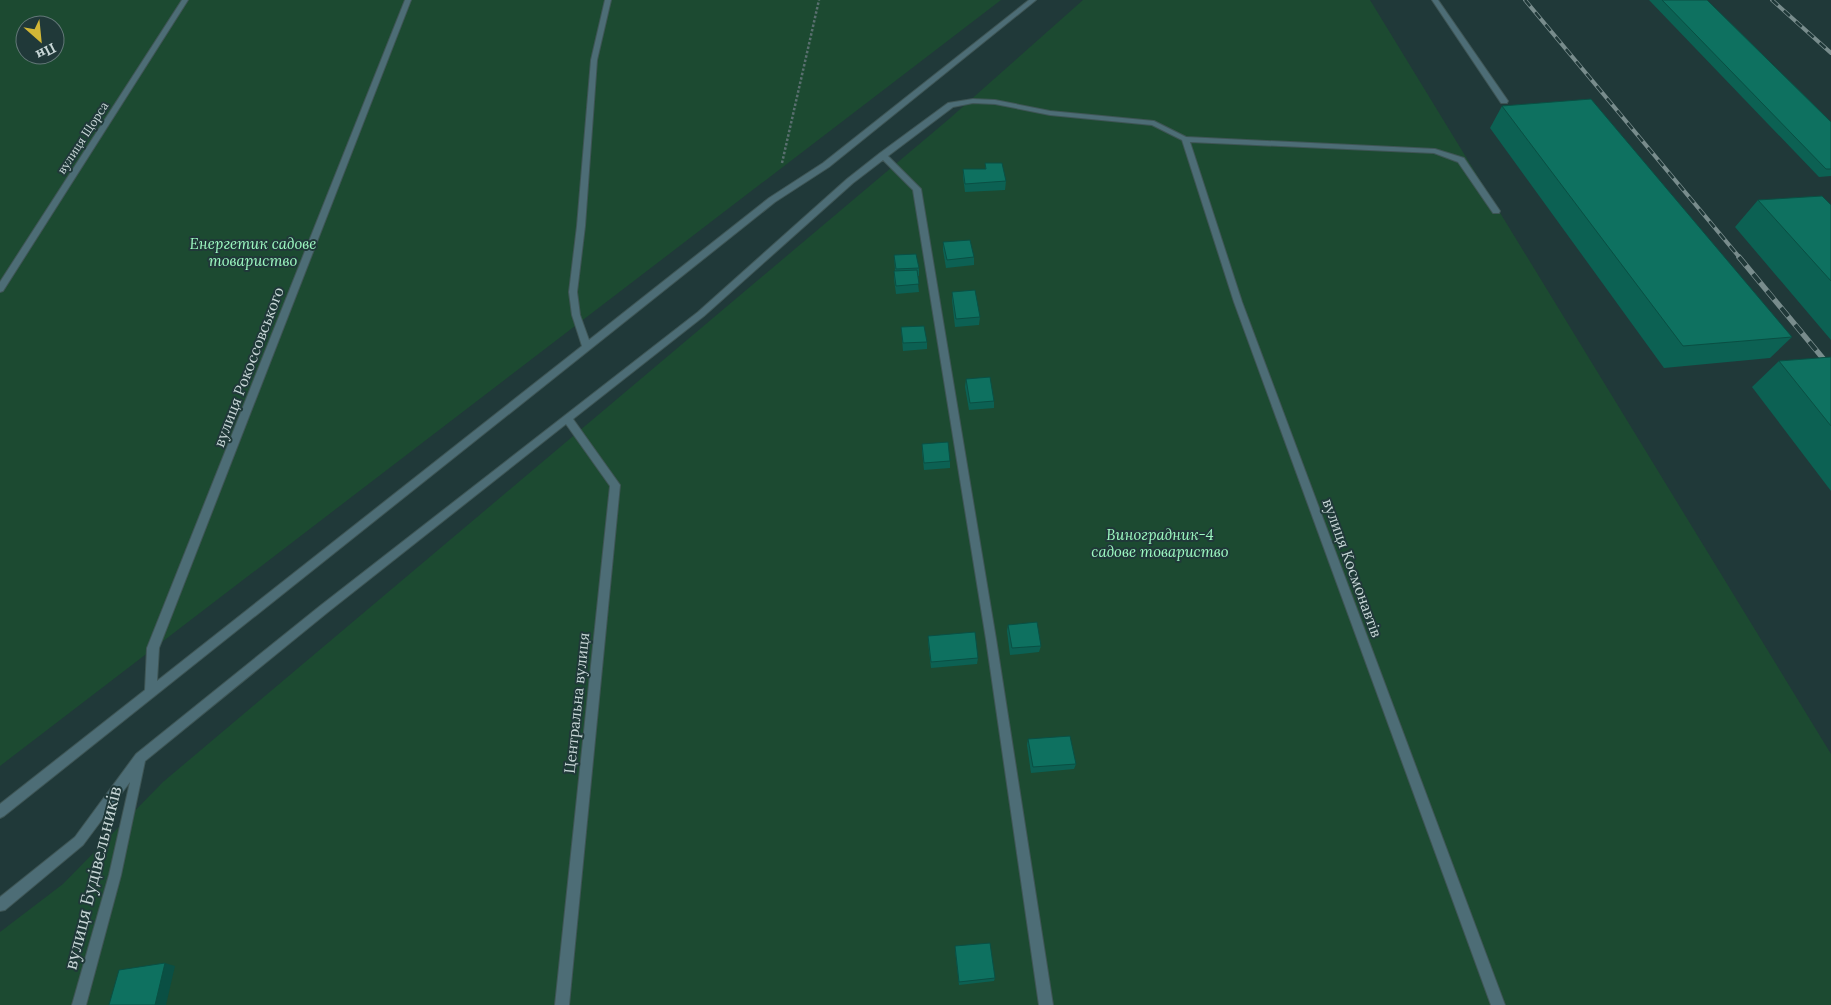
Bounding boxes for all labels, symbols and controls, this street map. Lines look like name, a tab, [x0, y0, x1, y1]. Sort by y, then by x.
north arrow	[15, 15, 65, 65]
text: Пн	[33, 39, 59, 64]
street label: вулиця Щорса	[54, 99, 111, 177]
park label: Енергетик садове товариство	[190, 234, 316, 270]
street label: вулиця Рокоссовського	[209, 284, 288, 450]
street label: вулиця Космонавтів	[1319, 496, 1386, 640]
park label: Виноградник-4 садове товариство	[1091, 525, 1229, 561]
street label: Центральна вулиця	[560, 631, 593, 774]
street label: вулиця Будівельників	[59, 784, 126, 972]

